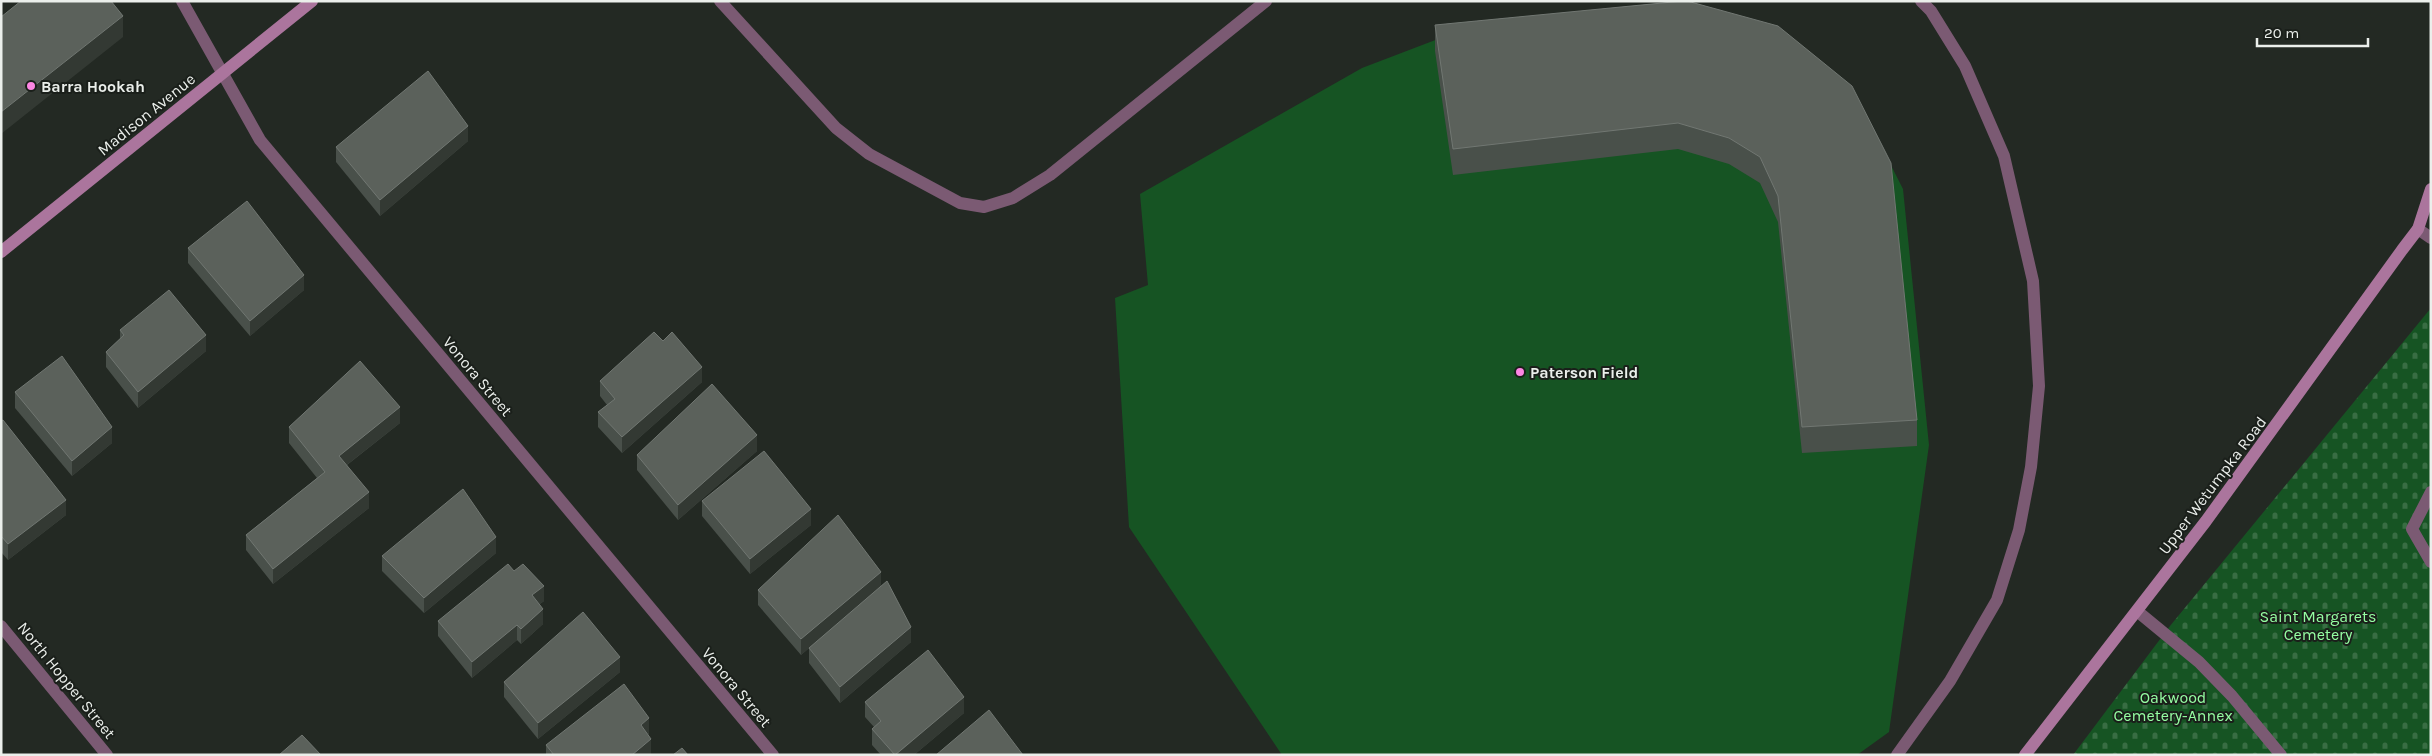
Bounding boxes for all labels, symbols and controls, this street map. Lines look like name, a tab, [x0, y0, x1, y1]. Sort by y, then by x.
scale bar	[2257, 15, 2368, 47]
text: 20 m	[2264, 24, 2299, 42]
street label: Madison Avenue	[94, 69, 199, 159]
place label: Barra Hookah	[41, 77, 145, 96]
marker: Barra Hookah	[25, 80, 37, 92]
street label: Vonora Street	[439, 333, 516, 420]
place label: Paterson Field	[1530, 363, 1638, 382]
marker: Paterson Field	[1514, 366, 1526, 378]
street label: Upper Wetumpka Road	[2154, 413, 2270, 558]
park label: Saint Margarets Cemetery	[2260, 607, 2376, 644]
street label: North Hopper Street	[14, 618, 120, 743]
street label: Vonora Street	[698, 644, 775, 731]
park label: Oakwood Cemetery-Annex	[2113, 688, 2233, 725]

